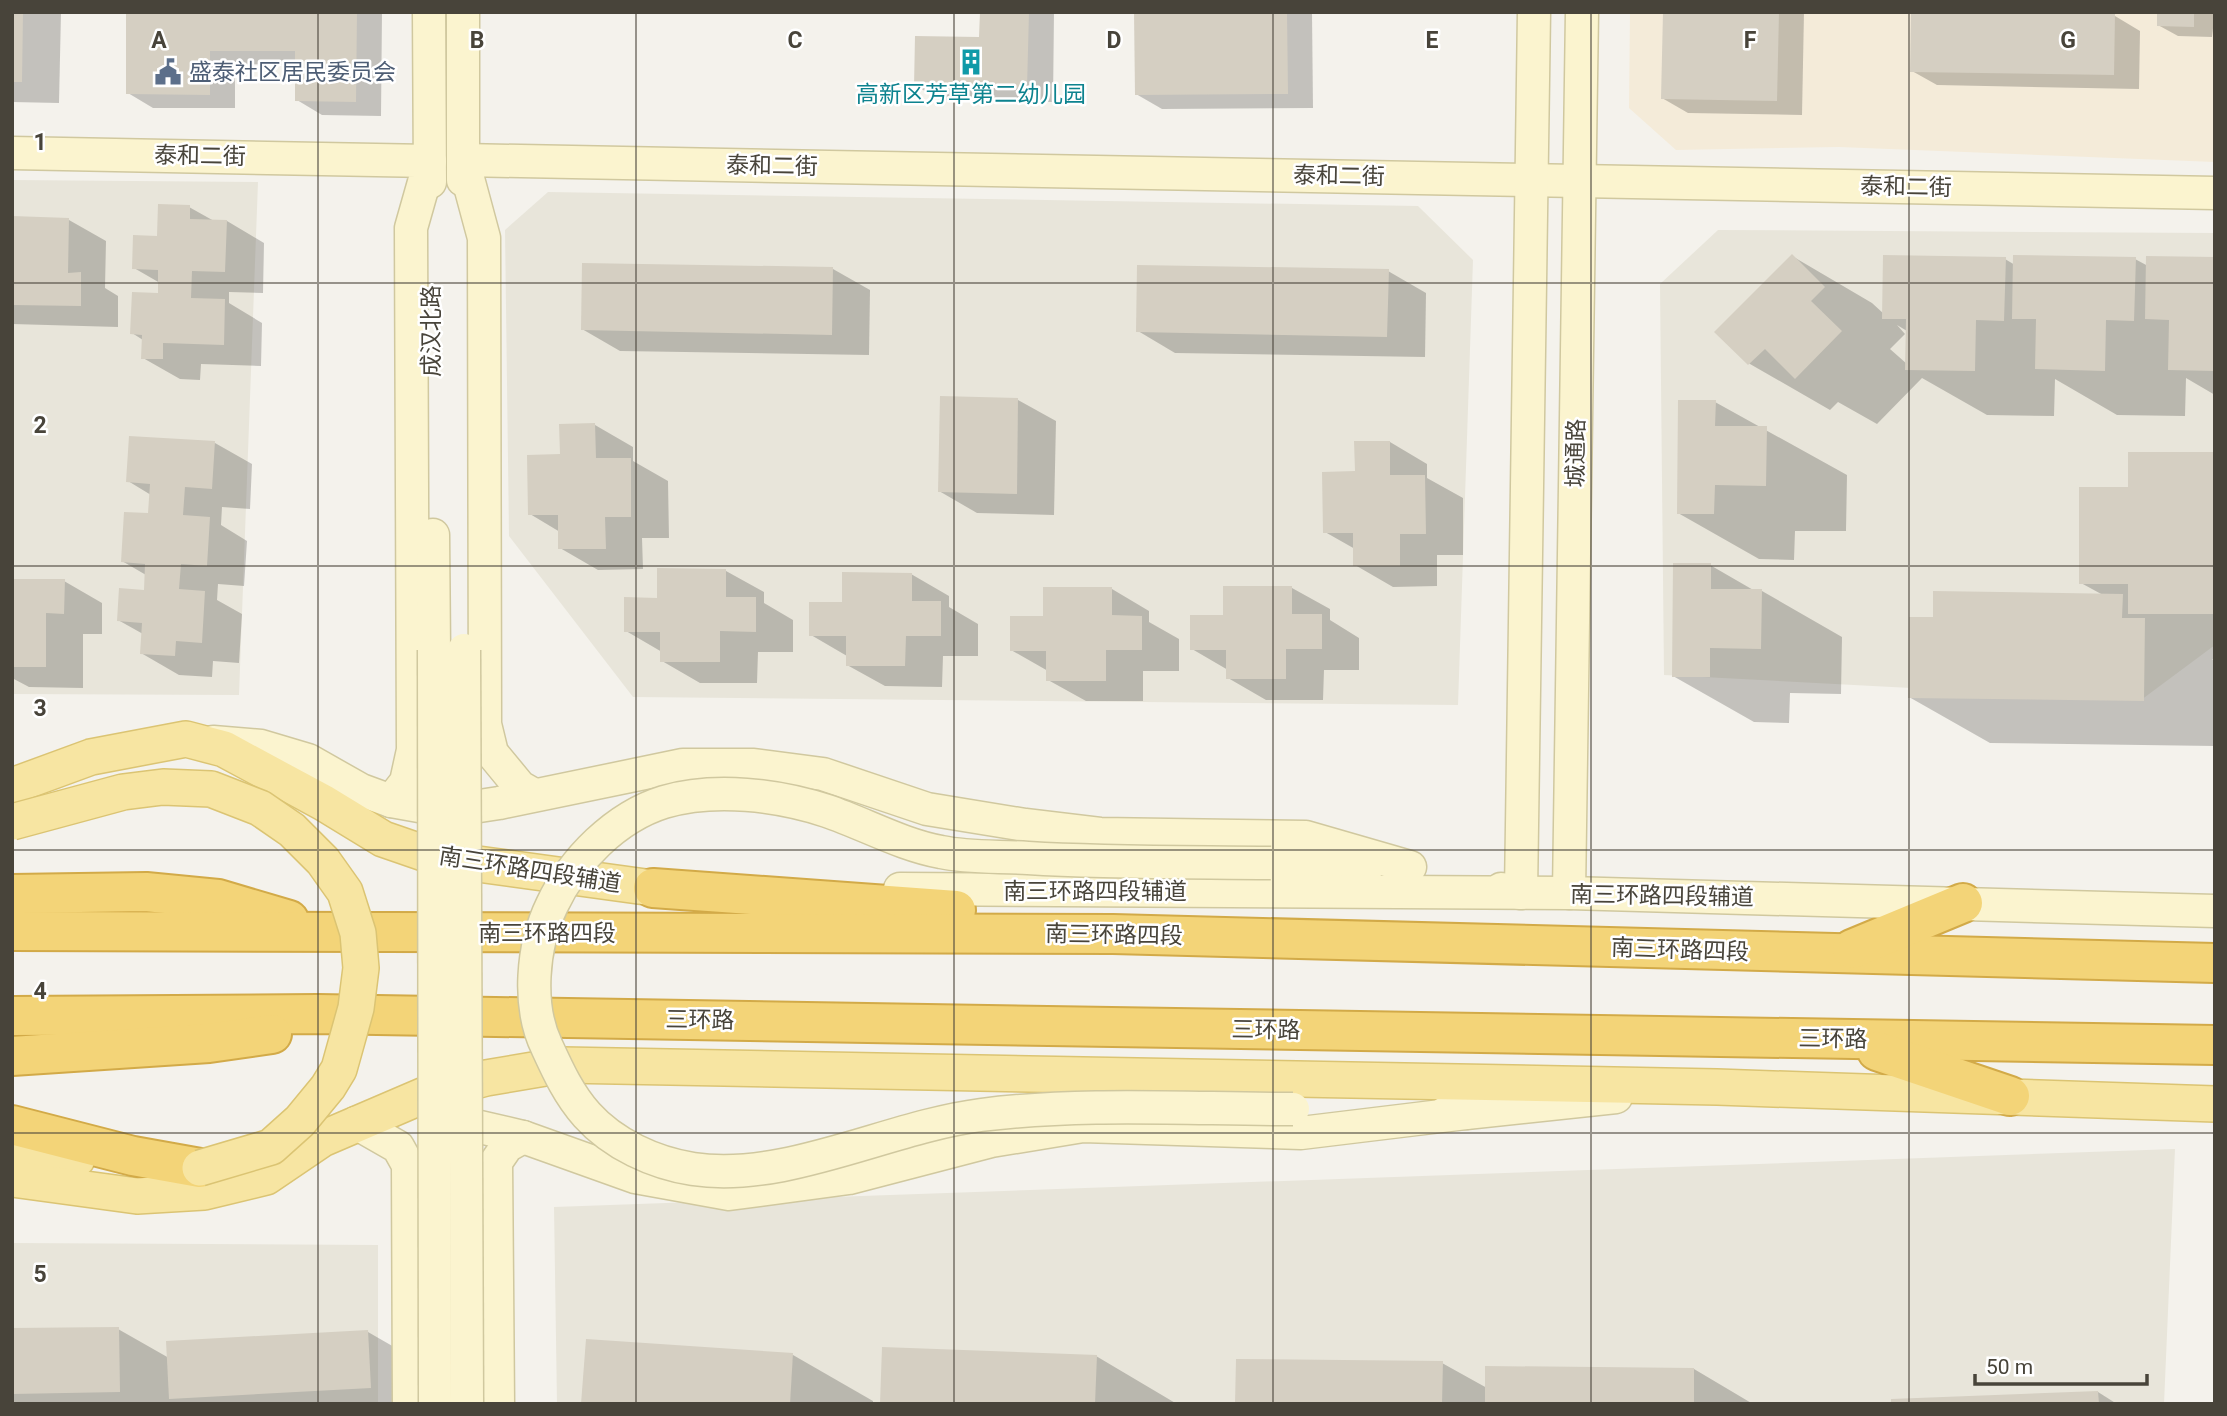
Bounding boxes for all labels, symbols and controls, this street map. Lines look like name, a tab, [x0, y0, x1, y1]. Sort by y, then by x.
text: A	[151, 27, 167, 54]
text: B	[470, 27, 484, 54]
text: C	[787, 27, 803, 54]
text: D	[1107, 27, 1121, 54]
text: E	[1426, 27, 1439, 54]
text: F	[1744, 27, 1757, 54]
text: G	[2060, 27, 2076, 54]
building icon: 高新区芳草第二幼儿园	[956, 47, 986, 77]
public building icon: 盛泰社区居民委员会	[153, 57, 183, 87]
place label: 盛泰社区居民委员会	[189, 59, 396, 86]
place label: 高新区芳草第二幼儿园	[856, 81, 1086, 108]
text: 1	[33, 129, 47, 156]
street label: 泰和二街	[154, 142, 246, 170]
street label: 泰和二街	[726, 152, 818, 180]
street label: 泰和二街	[1293, 162, 1385, 190]
street label: 泰和二街	[1860, 173, 1952, 201]
street label: 成汉北路	[418, 285, 445, 377]
text: 2	[33, 412, 47, 439]
street label: 城通路	[1562, 418, 1590, 488]
text: 3	[33, 695, 47, 722]
street label: 南三环路四段辅道	[437, 842, 623, 898]
street label: 南三环路四段辅道	[1003, 878, 1187, 905]
street label: 南三环路四段辅道	[1570, 881, 1754, 911]
street label: 南三环路四段	[478, 920, 616, 947]
street label: 南三环路四段	[1045, 920, 1183, 950]
street label: 南三环路四段	[1611, 934, 1749, 966]
text: 4	[33, 978, 47, 1005]
street label: 三环路	[665, 1006, 735, 1034]
street label: 三环路	[1231, 1016, 1301, 1044]
street label: 三环路	[1798, 1025, 1868, 1053]
text: 5	[33, 1261, 47, 1288]
scale bar	[1975, 1342, 2146, 1386]
text: 50 m	[1986, 1355, 2033, 1379]

